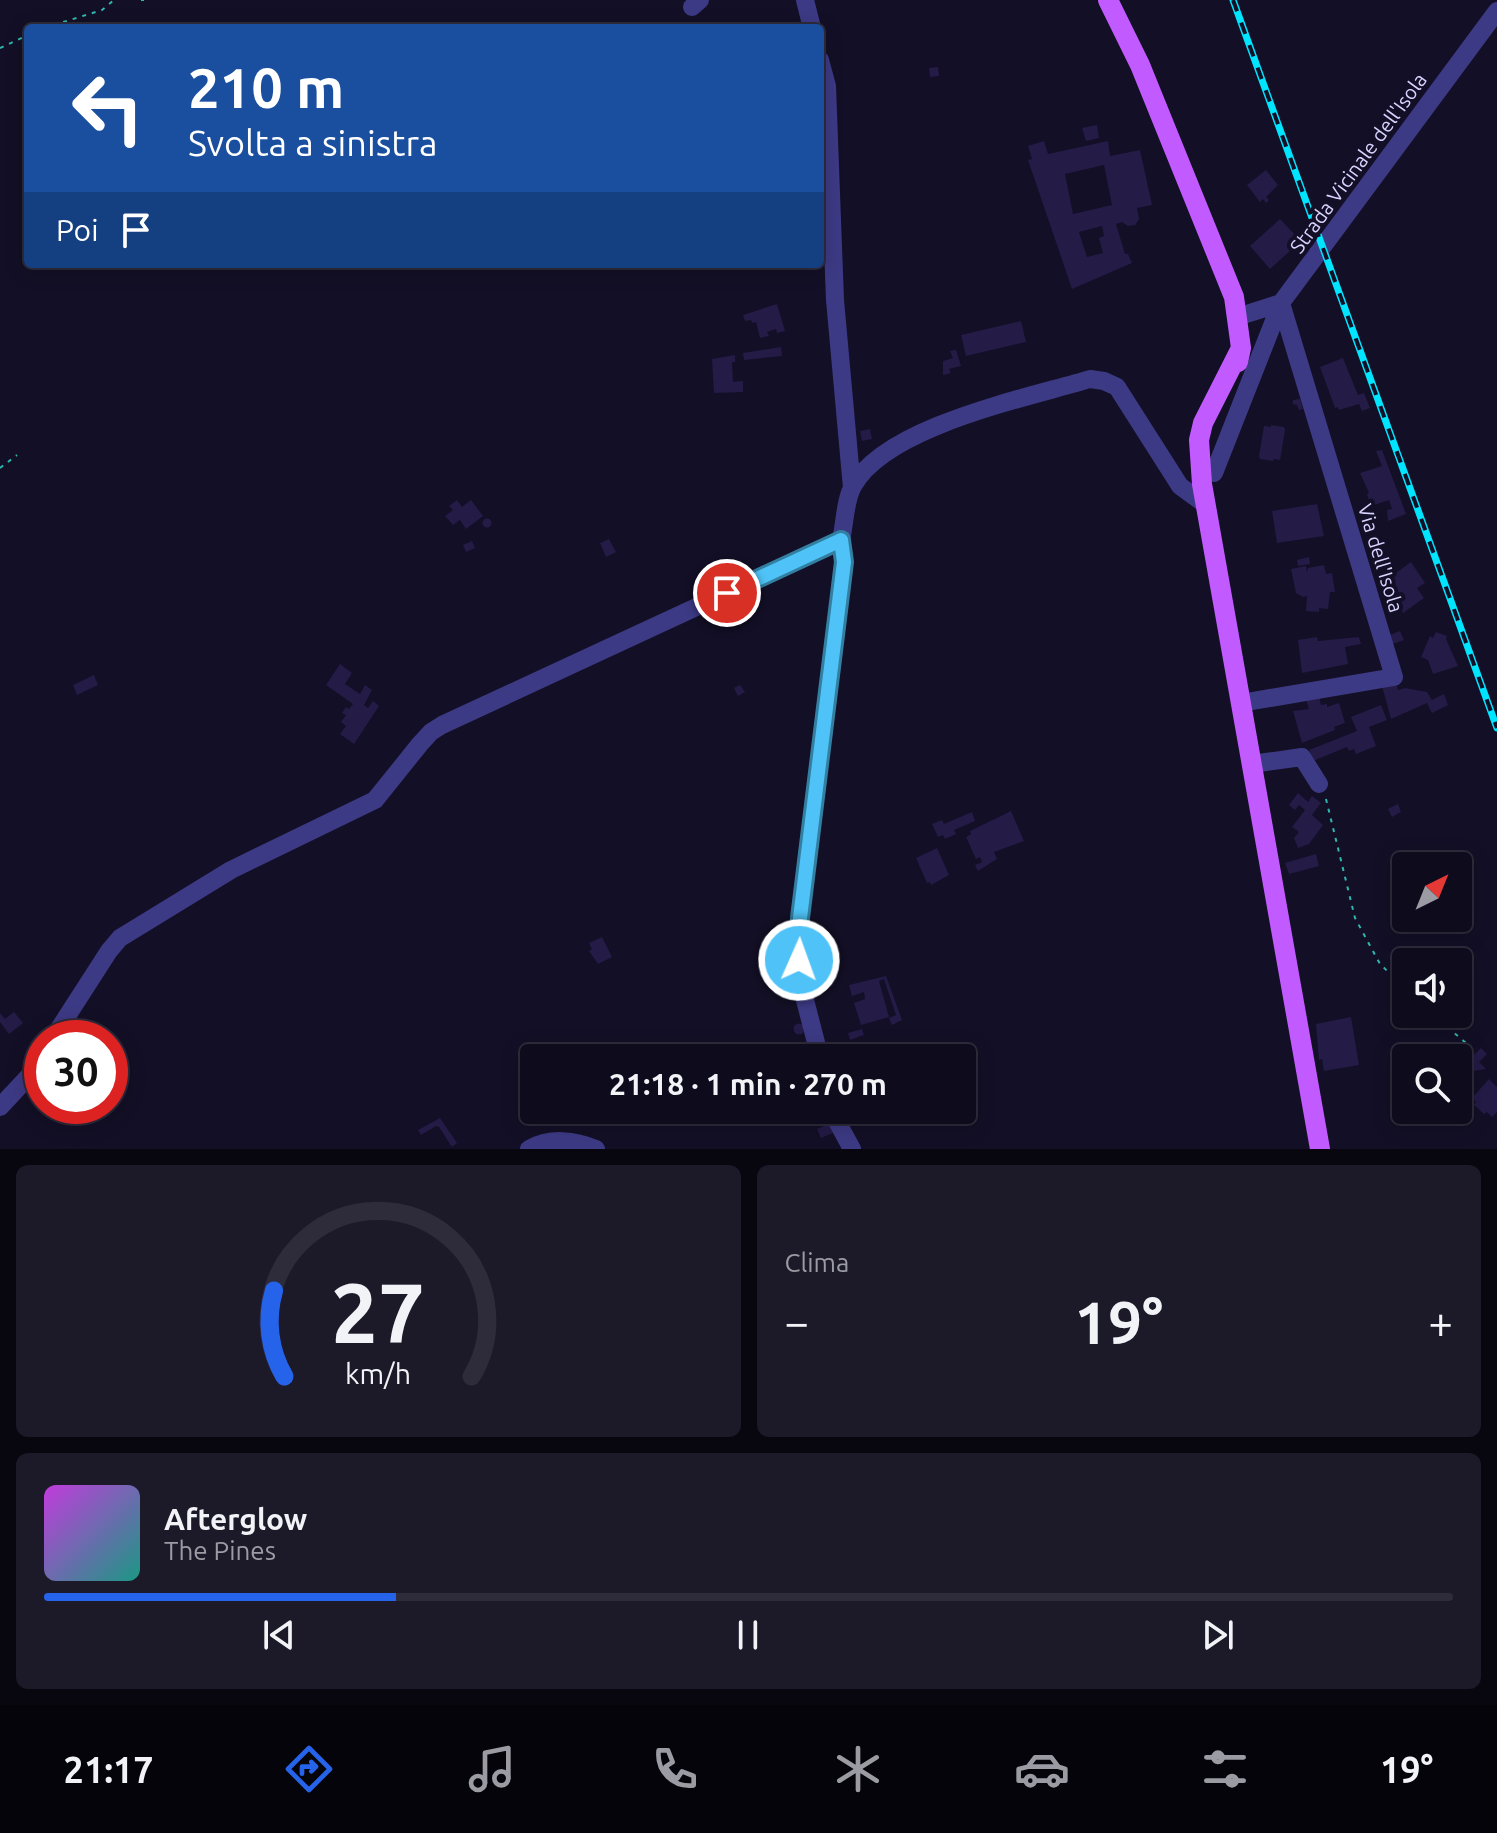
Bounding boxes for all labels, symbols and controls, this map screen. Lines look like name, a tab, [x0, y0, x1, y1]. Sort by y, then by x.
icon: left	[56, 56, 160, 160]
text: 210 m	[188, 56, 344, 119]
street label: Strada Vicinale dell'Isola	[1285, 69, 1431, 257]
text: Svolta a sinistra	[188, 122, 438, 163]
icon: arrive	[114, 208, 158, 252]
text: Poi	[56, 213, 98, 247]
street label: Via dell'Isola	[1354, 501, 1408, 615]
pin	[693, 559, 761, 627]
icon: arrive	[705, 571, 749, 615]
north arrow	[1392, 852, 1472, 932]
map controls	[1392, 852, 1472, 1124]
position arrow	[757, 918, 841, 1002]
button: sound	[1392, 948, 1472, 1028]
speed limit sign: 30	[24, 1020, 128, 1124]
button: search	[1392, 1044, 1472, 1124]
text: 21:18 · 1 min · 270 m	[609, 1067, 887, 1101]
text: Clima	[785, 1248, 849, 1277]
text: 27	[331, 1265, 425, 1359]
text: 19°	[1074, 1288, 1163, 1355]
text: −	[785, 1297, 809, 1346]
text: +	[1428, 1297, 1453, 1346]
text: km/h	[345, 1357, 411, 1389]
text: Afterglow	[164, 1502, 307, 1536]
text: The Pines	[164, 1536, 276, 1565]
icon: previous	[257, 1613, 301, 1657]
icon: pause	[726, 1613, 770, 1657]
icon: next	[1196, 1613, 1240, 1657]
icon: directions	[281, 1741, 337, 1797]
icon: music	[464, 1741, 520, 1797]
icon: phone	[647, 1741, 703, 1797]
icon: climate	[830, 1741, 886, 1797]
icon: car	[1014, 1741, 1070, 1797]
icon: filters	[1197, 1741, 1253, 1797]
text: 21:17	[64, 1749, 154, 1790]
text: 19°	[1380, 1749, 1433, 1790]

